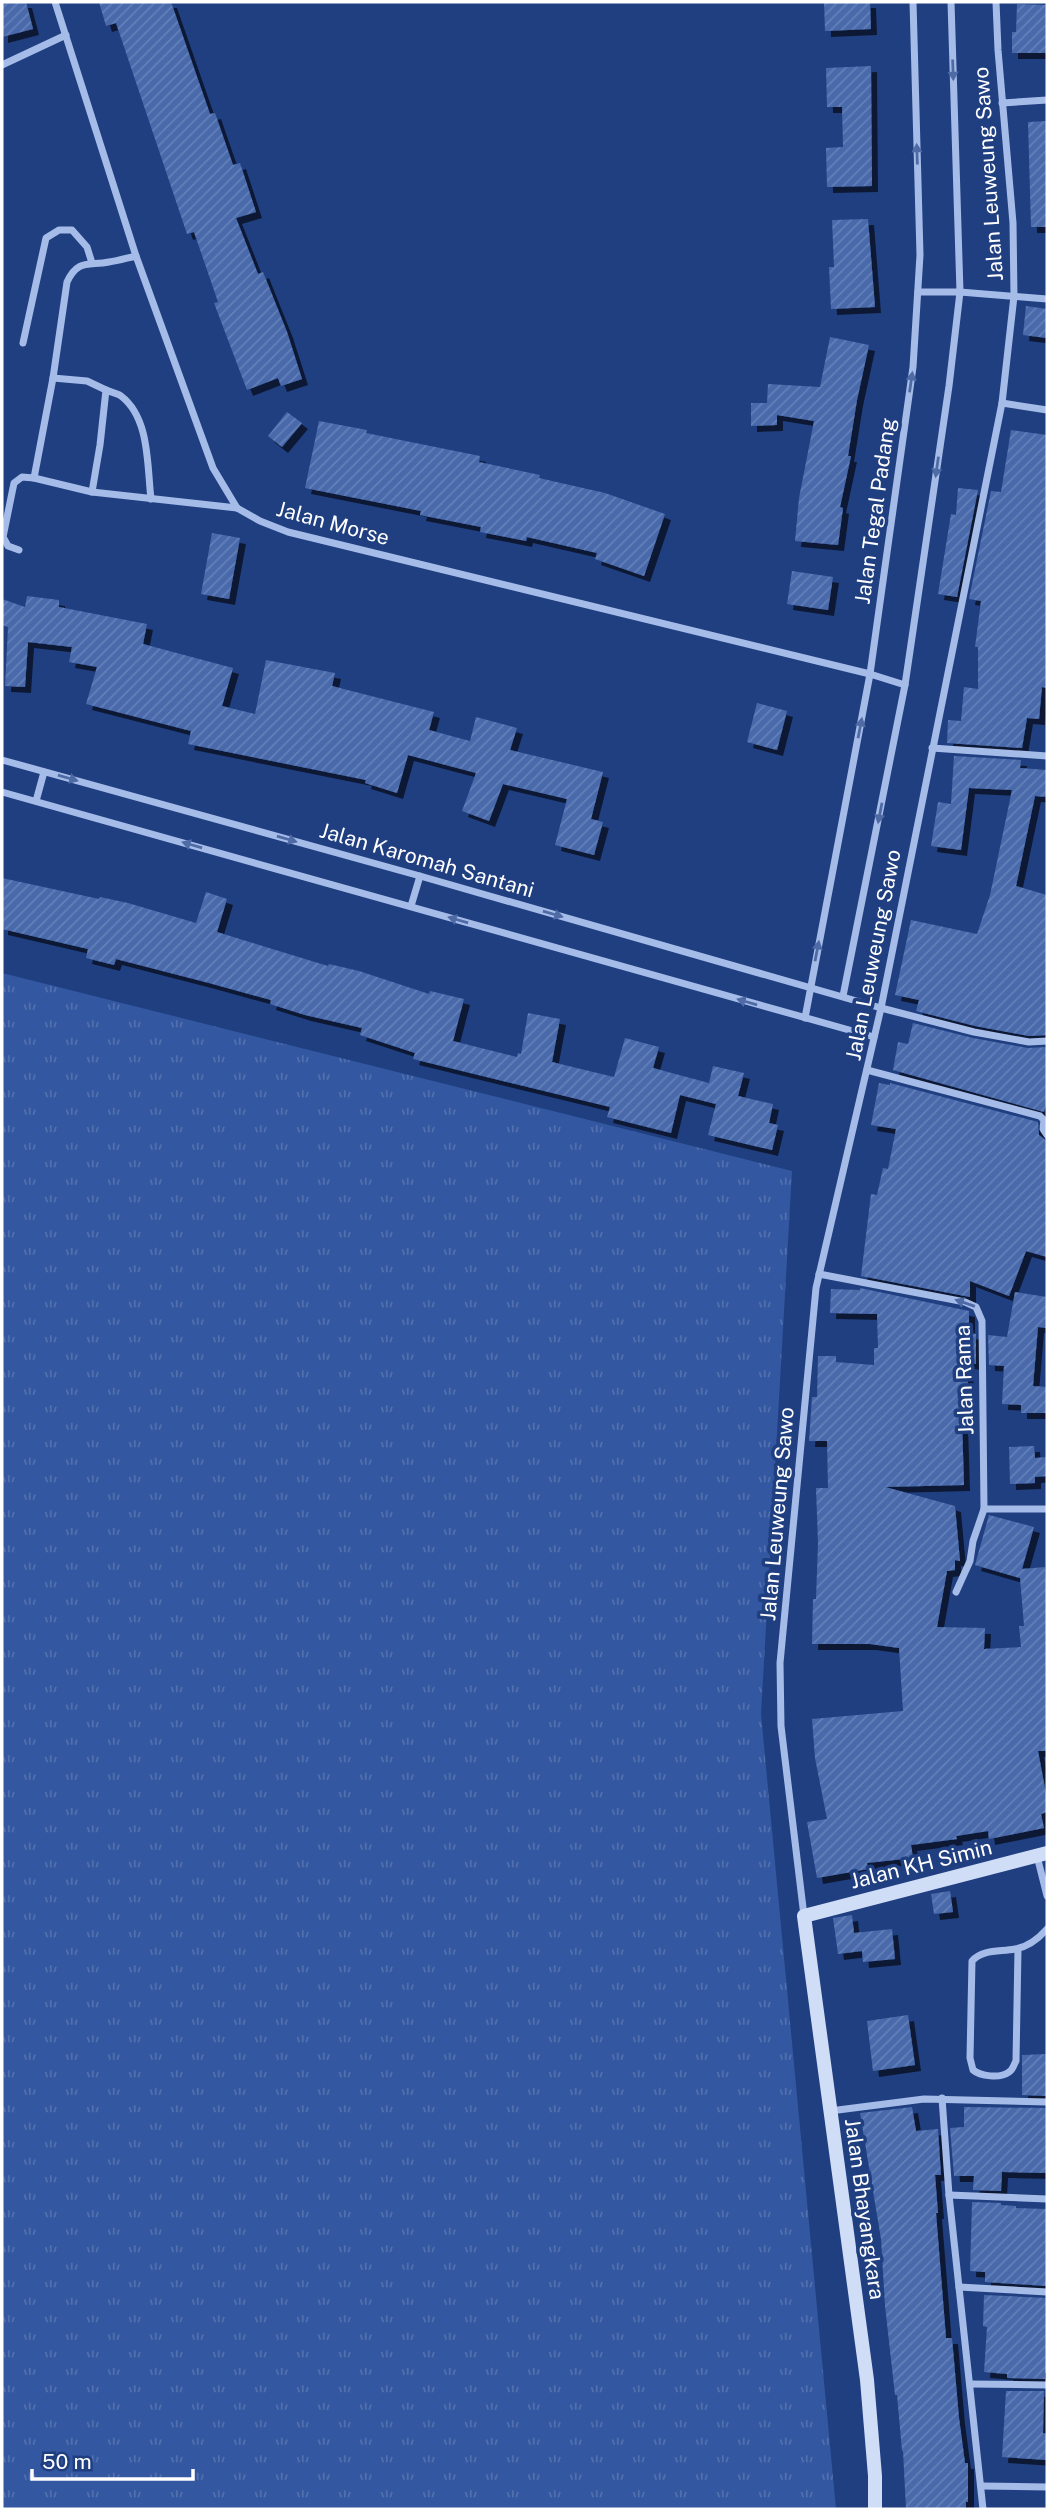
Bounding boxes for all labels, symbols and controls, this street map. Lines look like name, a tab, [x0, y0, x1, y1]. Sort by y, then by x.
one-way arrow	[947, 59, 958, 81]
street label: Jalan Leuweung Sawo	[968, 66, 1008, 282]
one-way arrow	[911, 143, 923, 165]
one-way arrow	[905, 370, 916, 392]
street label: Jalan Tegal Padang	[850, 416, 900, 606]
one-way arrow	[932, 457, 943, 479]
street label: Jalan Morse	[274, 496, 392, 550]
one-way arrow	[854, 717, 865, 739]
one-way arrow	[57, 773, 79, 784]
one-way arrow	[874, 802, 885, 824]
street label: Jalan Karomah Santani	[317, 817, 537, 903]
one-way arrow	[276, 834, 298, 845]
one-way arrow	[181, 839, 202, 849]
street label: Jalan Leuweung Sawo	[840, 847, 906, 1063]
one-way arrow	[542, 909, 564, 920]
one-way arrow	[447, 914, 468, 924]
one-way arrow	[812, 940, 823, 962]
one-way arrow	[736, 996, 758, 1007]
one-way arrow	[954, 1297, 975, 1308]
street label: Jalan Rama	[950, 1324, 978, 1436]
street label: Jalan Leuweung Sawo	[755, 1406, 799, 1622]
street label: Jalan KH Simin	[847, 1834, 995, 1894]
street label: Jalan Bhayangkara	[840, 2117, 890, 2301]
scale bar	[32, 2438, 192, 2482]
text: 50 m	[42, 2449, 92, 2474]

